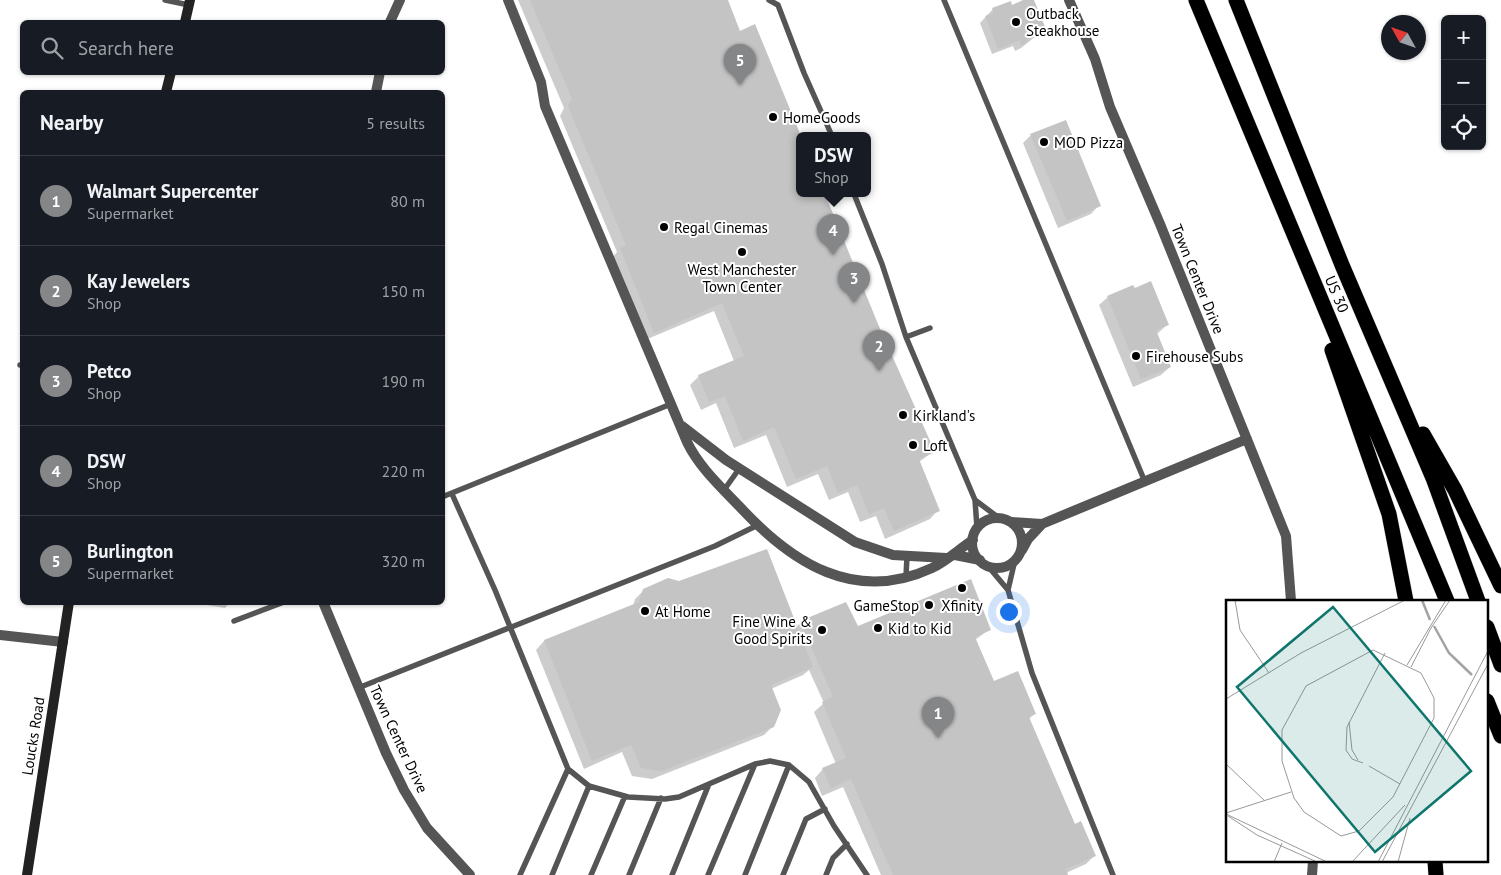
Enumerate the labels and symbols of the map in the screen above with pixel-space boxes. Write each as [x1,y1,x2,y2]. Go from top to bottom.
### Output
place label: Outback Steakhouse [1026,4,1099,40]
north arrow [1381,15,1426,60]
marker: Outback Steakhouse [1010,16,1022,28]
pin: 5 [724,44,756,85]
place label: HomeGoods [783,108,861,127]
marker: HomeGoods [767,111,779,123]
place label: MOD Pizza [1054,133,1123,152]
marker: MOD Pizza [1038,136,1050,148]
pin: 4 [817,214,849,255]
place label: Regal Cinemas [674,218,768,237]
marker: Regal Cinemas [658,221,670,233]
street label: Town Center Drive [1167,221,1229,337]
marker: West Manchester Town Center [736,246,748,258]
place label: West Manchester Town Center [688,260,796,296]
pin: 3 [838,262,870,303]
street label: US 30 [1321,273,1353,315]
pin: 2 [863,330,895,371]
place label: Firehouse Subs [1146,347,1243,366]
marker: Firehouse Subs [1130,350,1142,362]
place label: Kirkland's [913,406,975,425]
marker: Kirkland's [897,409,909,421]
place label: Loft [923,436,947,455]
marker: Loft [907,439,919,451]
marker: Xfinity [956,582,968,594]
place label: GameStop [854,596,919,615]
place label: Xfinity [941,596,983,615]
marker: GameStop [923,599,935,611]
your location [996,599,1022,625]
inset map [1226,600,1488,862]
place label: At Home [655,602,711,621]
marker: At Home [639,605,651,617]
place label: Fine Wine & Good Spirits [732,612,812,648]
place label: Kid to Kid [888,619,951,638]
marker: Kid to Kid [872,622,884,634]
marker: Fine Wine & Good Spirits [816,624,828,636]
street label: Town Center Drive [366,682,432,796]
street label: Loucks Road [17,695,49,777]
pin: 1 [922,697,954,738]

